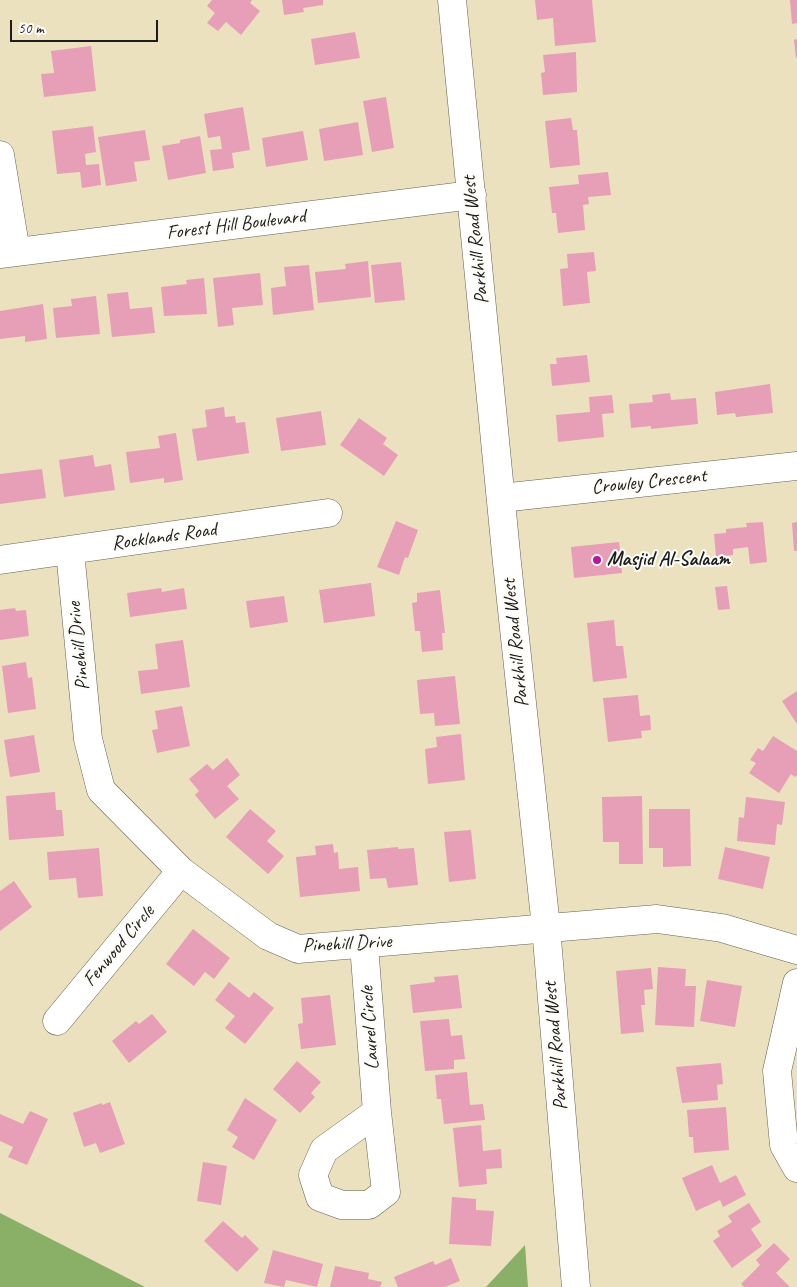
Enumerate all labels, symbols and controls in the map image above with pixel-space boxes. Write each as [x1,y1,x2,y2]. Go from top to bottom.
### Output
scale bar [12,10,160,42]
text: 50 m [18,19,44,38]
street label: Parkhill Road West [457,175,495,305]
street label: Forest Hill Boulevard [165,205,307,245]
street label: Crowley Crescent [591,464,707,500]
street label: Rocklands Road [110,518,218,556]
place label: Masjid Al-Salaam [607,548,730,572]
marker: Masjid Al-Salaam [591,554,603,566]
street label: Parkhill Road West [497,578,535,708]
street label: Pinehill Drive [62,600,96,692]
street label: Fenwood Circle [78,900,160,992]
street label: Pinehill Drive [302,930,392,958]
street label: Parkhill Road West [538,981,574,1111]
street label: Laurel Circle [355,985,385,1071]

